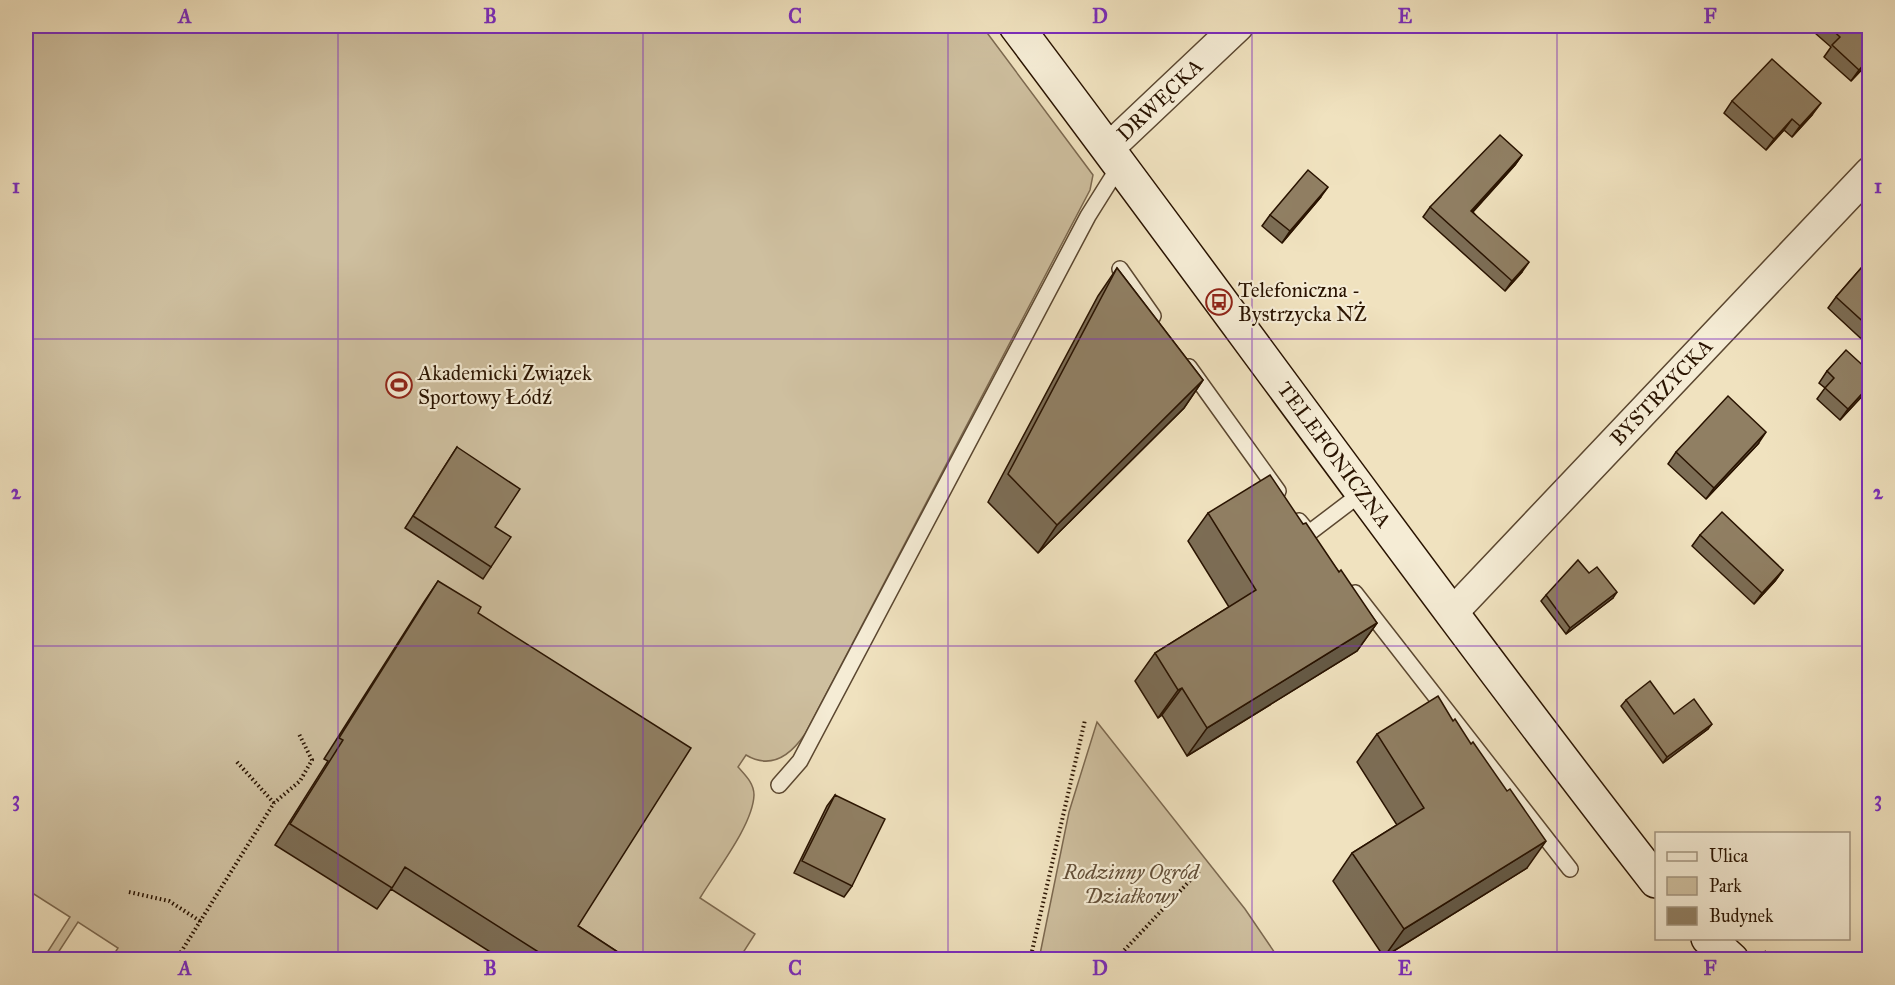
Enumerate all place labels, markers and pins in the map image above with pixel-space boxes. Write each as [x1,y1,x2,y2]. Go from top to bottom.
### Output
place label: Telefoniczna - Bystrzycka NŻ [1238,277,1367,327]
bus stop icon: Telefoniczna - Bystrzycka NŻ [1204,287,1234,317]
place label: Akademicki Związek Sportowy Łódź [417,360,592,410]
sports icon: Akademicki Związek Sportowy Łódź [384,370,414,400]

